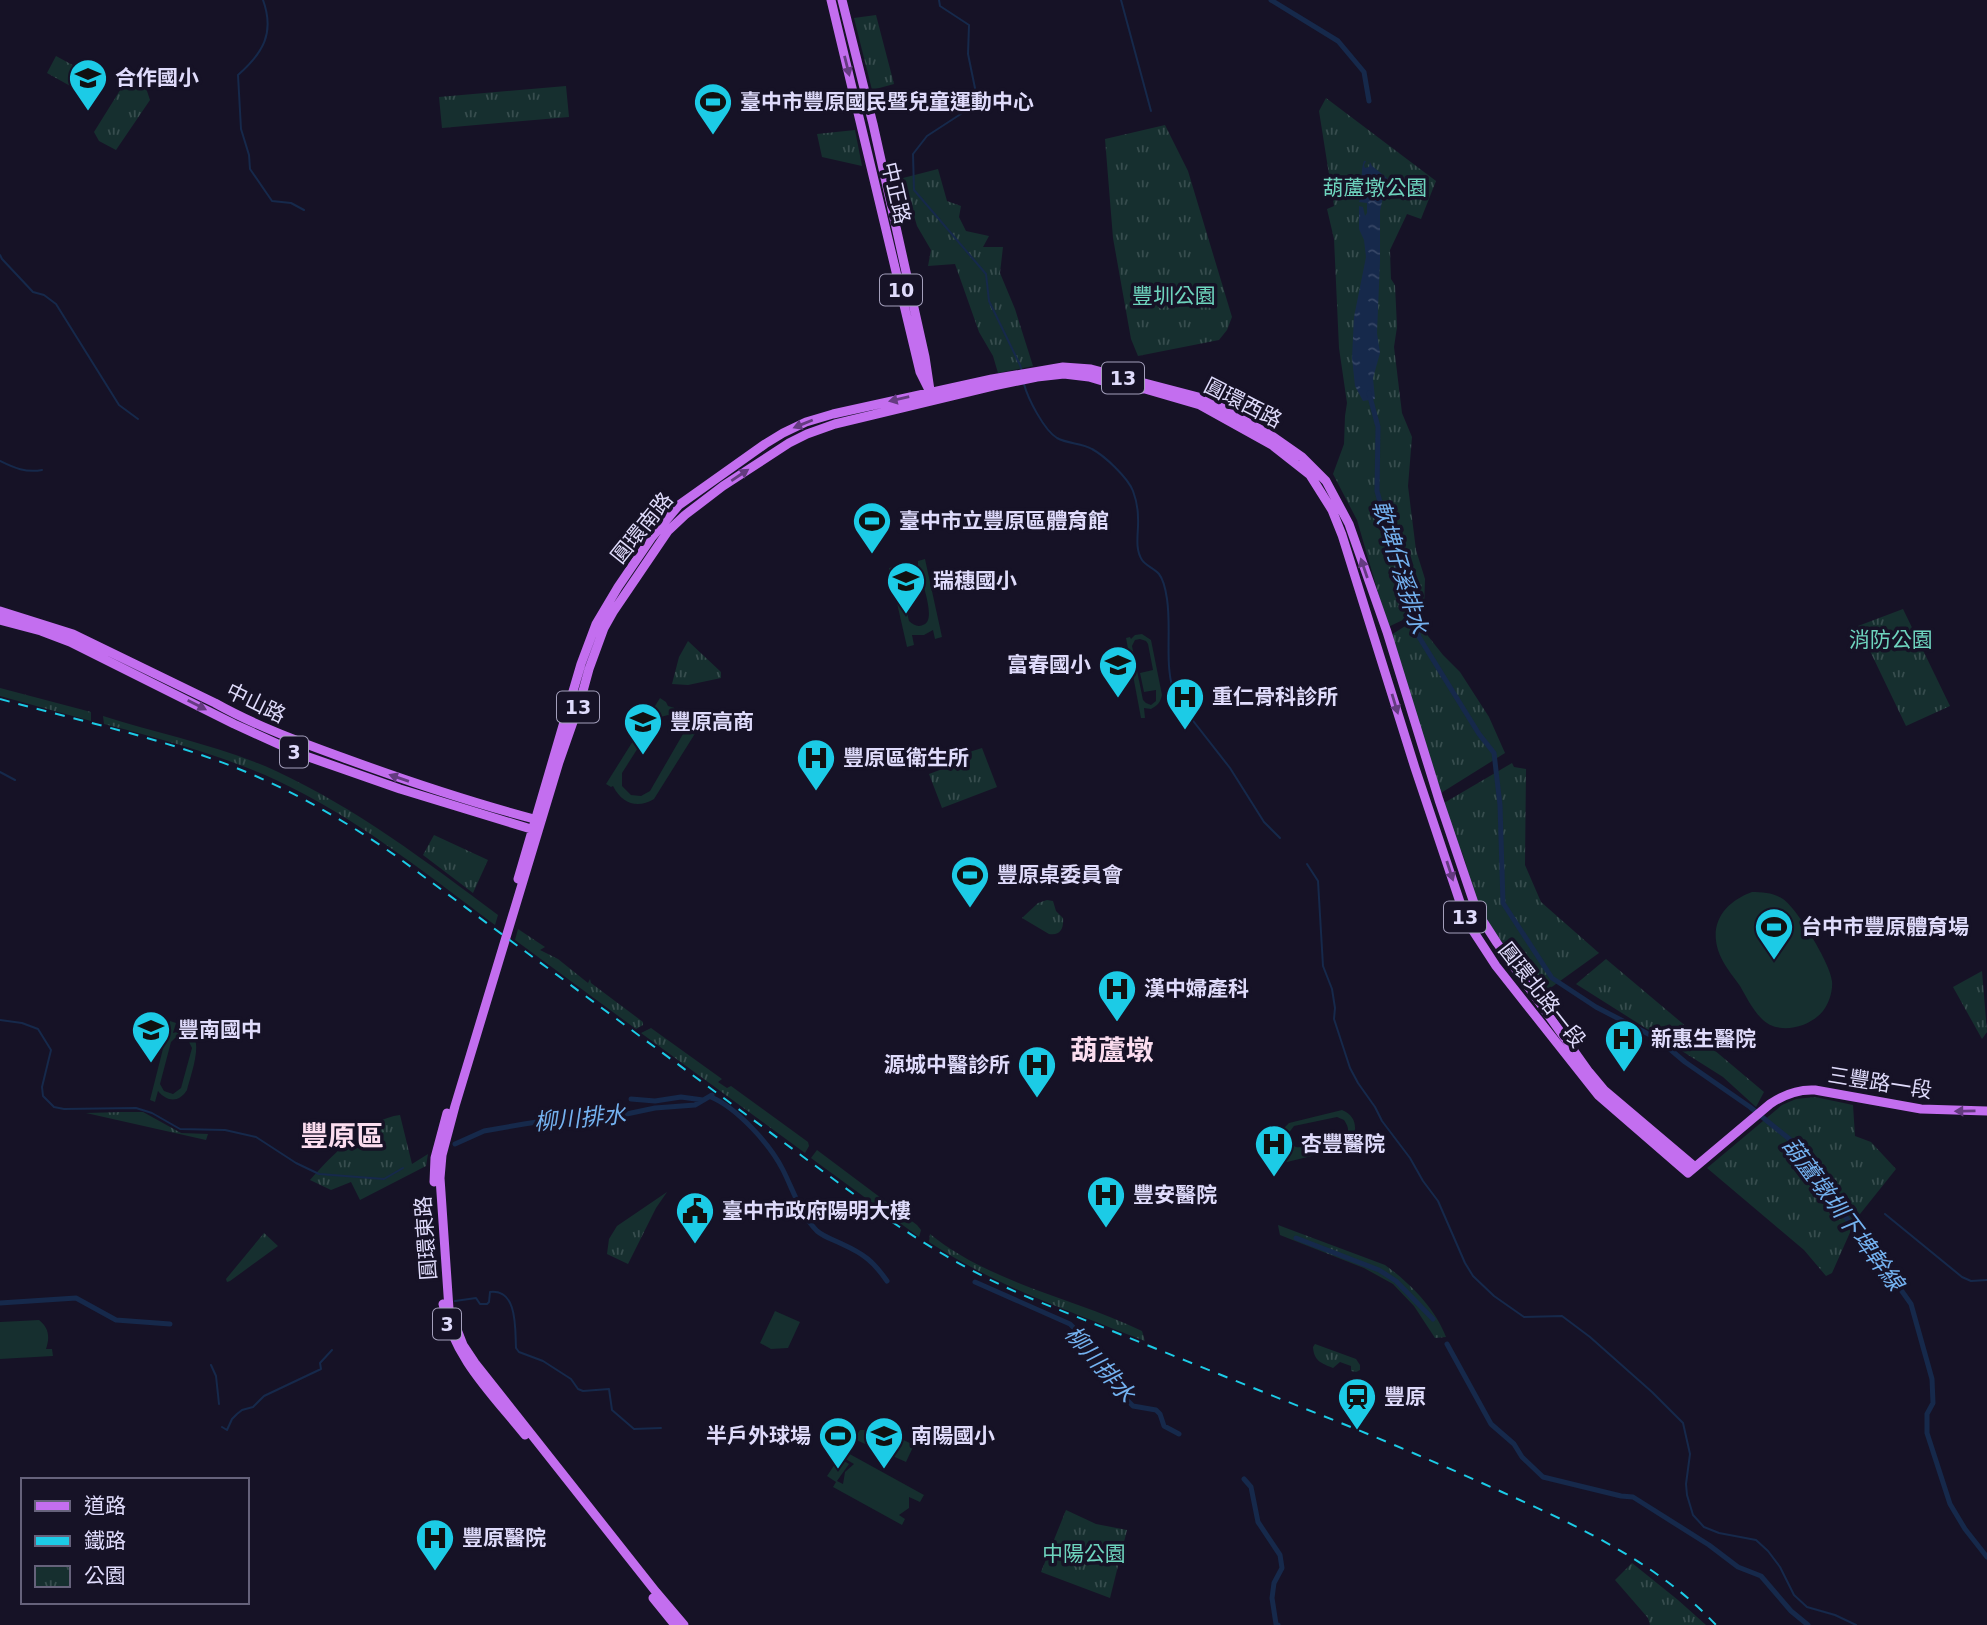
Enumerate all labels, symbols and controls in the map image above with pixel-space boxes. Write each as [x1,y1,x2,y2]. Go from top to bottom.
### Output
one-way arrow [842,55,853,77]
school or university icon: 合作國小 [67,57,109,112]
place label: 合作國小 [115,66,199,90]
sports icon: 臺中市豐原國民暨兒童運動中心 [692,81,734,136]
place label: 臺中市豐原國民暨兒童運動中心 [740,90,1034,114]
street label: 中正路 [877,160,915,226]
park label: 葫蘆墩公園 [1323,176,1428,200]
road number: 10 [880,274,922,306]
park label: 豐圳公園 [1132,284,1216,308]
road number: 13 [1102,362,1144,394]
street label: 圓環西路 [1200,373,1286,433]
one-way arrow [888,393,910,404]
one-way arrow [792,419,813,430]
one-way arrow [731,468,749,482]
street label: 圓環南路 [606,488,678,568]
water label: 軟埤仔溪排水 [1367,497,1433,638]
sports icon: 臺中市立豐原區體育館 [851,500,893,555]
place label: 臺中市立豐原區體育館 [899,509,1109,533]
one-way arrow [1358,557,1369,578]
school or university icon: 瑞穗國小 [885,560,927,615]
place label: 瑞穗國小 [933,569,1017,593]
park label: 消防公園 [1849,628,1933,652]
school or university icon: 富春國小 [1097,644,1139,699]
place label: 富春國小 [1007,653,1091,677]
hospital icon: 重仁骨科診所 [1164,676,1206,731]
street label: 中山路 [222,678,290,728]
place label: 重仁骨科診所 [1212,685,1338,709]
road number: 13 [557,692,599,722]
one-way arrow [1391,693,1401,714]
one-way arrow [187,700,207,711]
school or university icon: 豐原高商 [622,701,664,756]
place label: 豐原高商 [670,710,754,734]
road number: 3 [280,736,308,768]
hospital icon: 豐原區衛生所 [795,737,837,792]
place label: 豐原區衛生所 [843,746,969,770]
one-way arrow [388,772,409,783]
sports icon: 豐原桌委員會 [949,854,991,909]
one-way arrow [1445,861,1455,882]
place label: 豐原桌委員會 [997,863,1123,887]
road number: 13 [1444,902,1486,932]
sports icon: 台中市豐原體育場 [1753,906,1795,961]
place label: 台中市豐原體育場 [1801,915,1969,939]
street label: 圓環北路一段 [1494,938,1590,1052]
hospital icon: 漢中婦產科 [1096,968,1138,1023]
place label: 漢中婦產科 [1144,977,1249,1001]
school or university icon: 豐南國中 [130,1009,172,1064]
place label: 豐南國中 [178,1018,262,1042]
hospital icon: 新惠生醫院 [1603,1018,1645,1073]
place label: 新惠生醫院 [1651,1027,1756,1051]
district label: 葫蘆墩 [1070,1034,1154,1067]
hospital icon: 源城中醫診所 [1016,1044,1058,1099]
place label: 源城中醫診所 [884,1053,1010,1077]
street label: 三豐路一段 [1826,1063,1934,1103]
water label: 柳川排水 [533,1101,628,1135]
one-way arrow [1954,1105,1976,1116]
district label: 豐原區 [300,1120,384,1153]
hospital icon: 杏豐醫院 [1253,1123,1295,1178]
place label: 杏豐醫院 [1301,1132,1385,1156]
water label: 葫蘆墩圳下埤幹線 [1777,1133,1911,1298]
hospital icon: 豐安醫院 [1085,1174,1127,1229]
place label: 豐安醫院 [1133,1183,1217,1207]
public building icon: 臺中市政府陽明大樓 [674,1190,716,1245]
street label: 圓環東路 [411,1195,441,1281]
place label: 臺中市政府陽明大樓 [722,1199,911,1223]
road number: 3 [433,1308,461,1340]
water label: 柳川排水 [1060,1321,1141,1408]
station icon: 豐原 [1336,1376,1378,1431]
place label: 豐原 [1384,1385,1426,1409]
sports icon: 半戶外球場 [817,1415,859,1470]
school or university icon: 南陽國小 [863,1415,905,1470]
place label: 半戶外球場 [706,1424,811,1448]
place label: 南陽國小 [911,1424,995,1448]
legend [21,1478,248,1604]
text: 道路 [84,1494,126,1518]
hospital icon: 豐原醫院 [414,1517,456,1572]
place label: 豐原醫院 [462,1526,546,1550]
text: 鐵路 [84,1529,126,1553]
park label: 中陽公園 [1042,1542,1126,1566]
text: 公園 [84,1564,126,1588]

